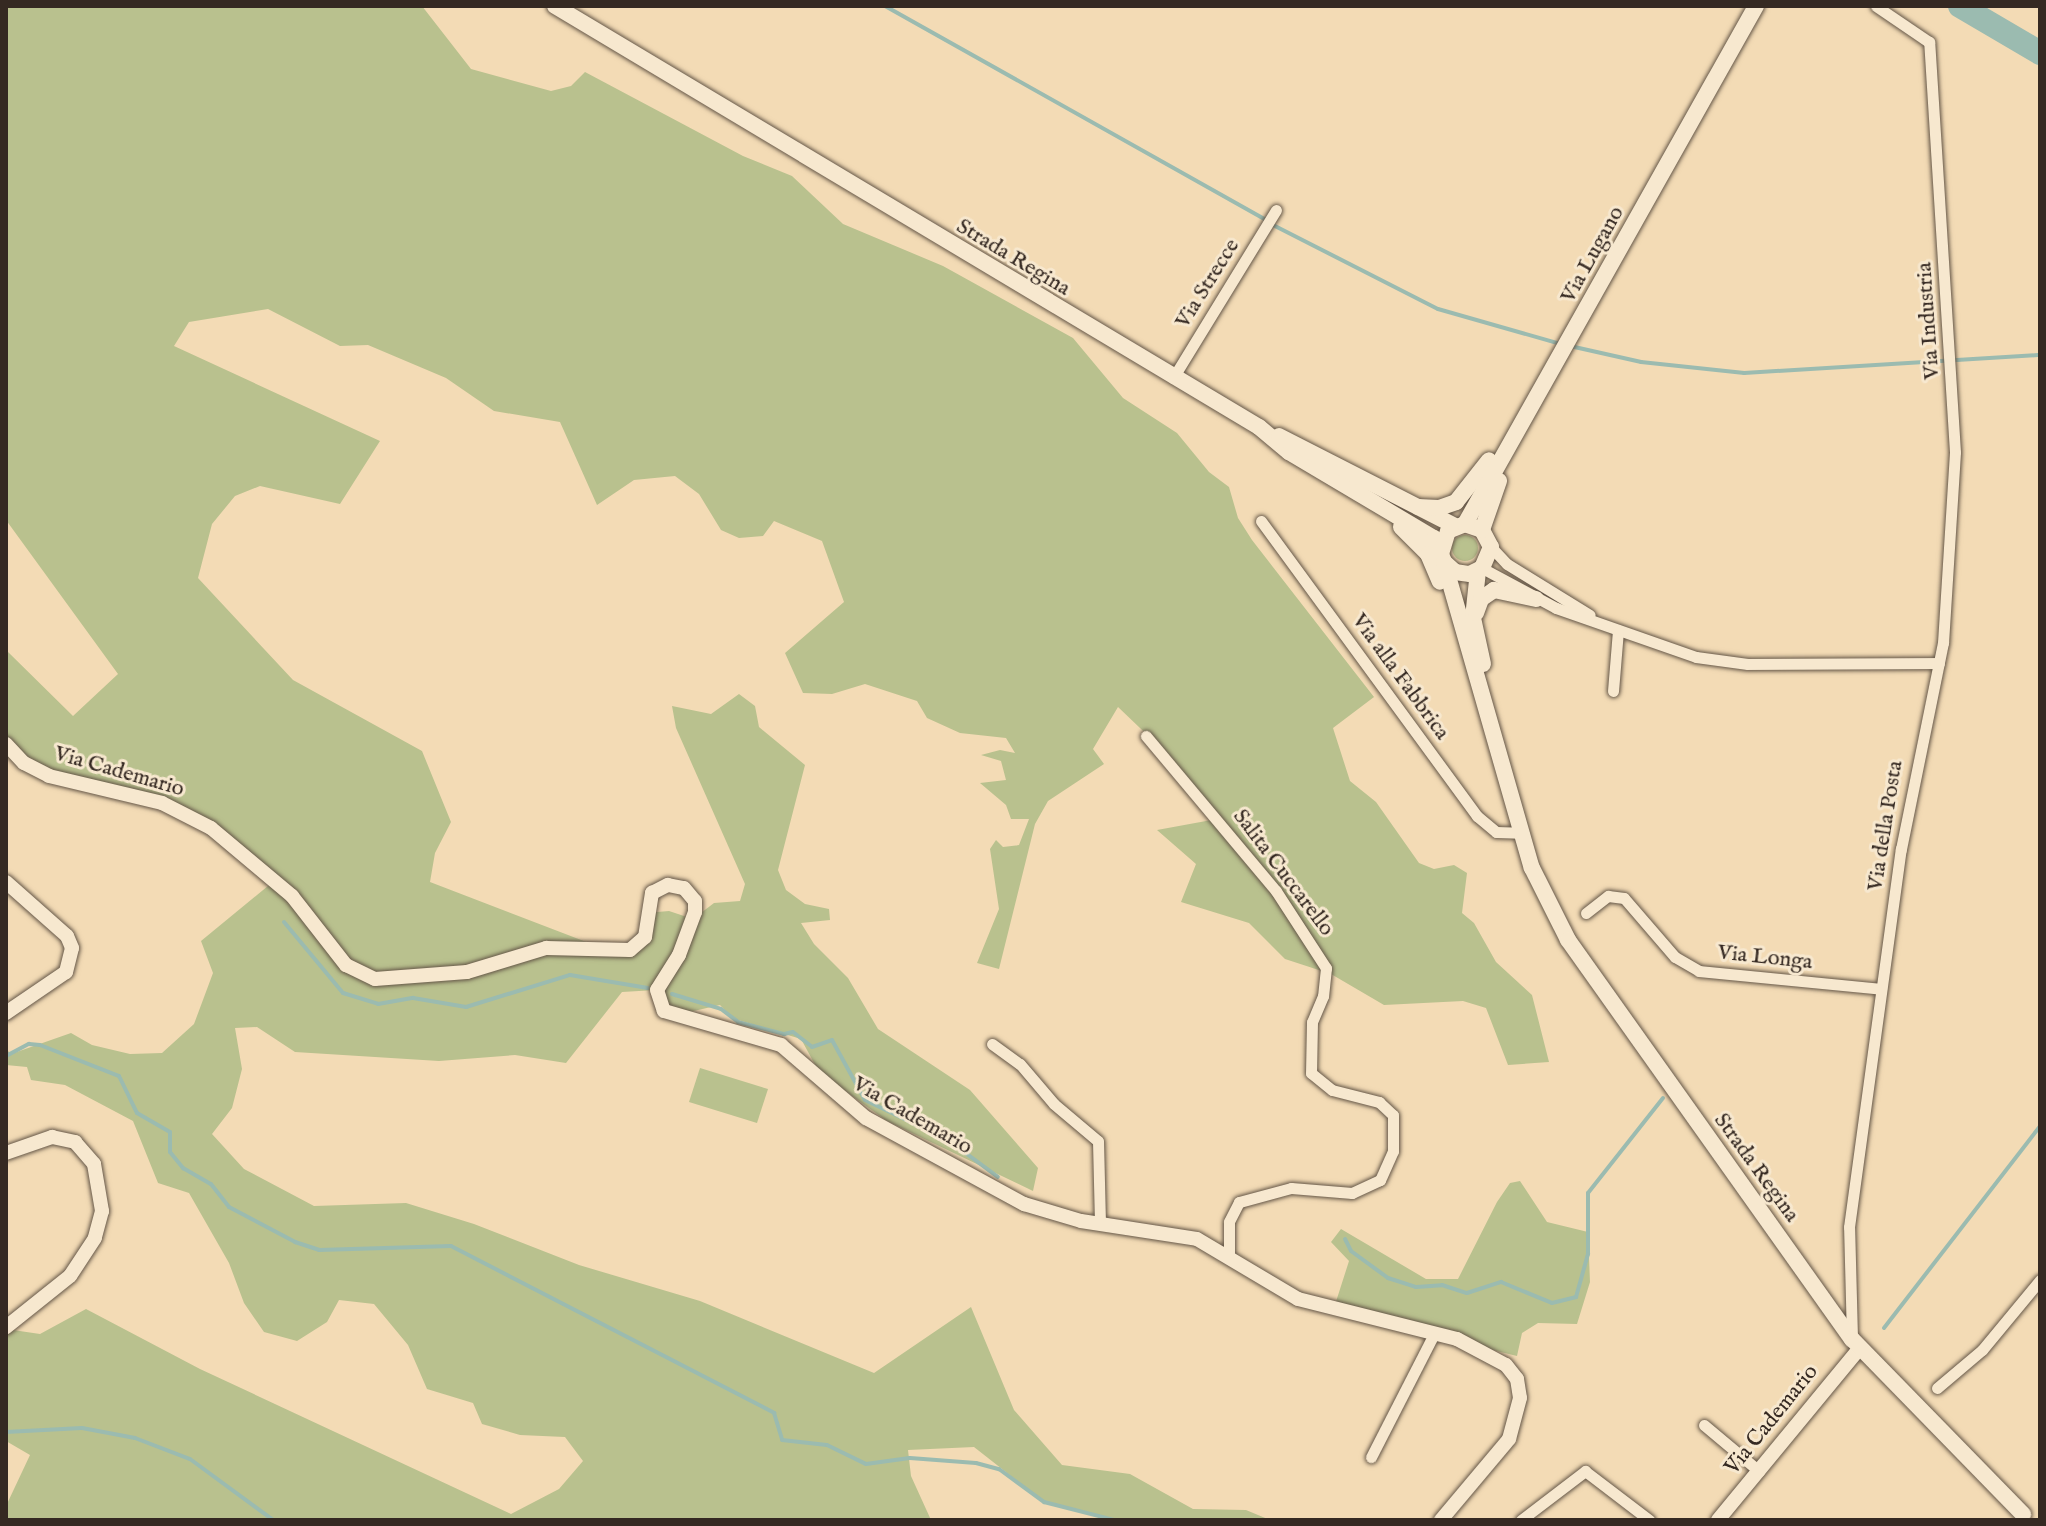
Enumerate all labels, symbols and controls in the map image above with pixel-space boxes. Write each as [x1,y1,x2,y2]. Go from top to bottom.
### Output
street label: Via Lugano [1556,202,1630,308]
street label: Strada Regina [951,214,1075,302]
street label: Via Strecce [1170,234,1246,334]
street label: Via Industria [1912,261,1946,381]
street label: Via alla Fabbrica [1345,609,1455,745]
street label: Via Cademario [51,741,187,803]
street label: Via della Posta [1863,759,1909,893]
street label: Salita Cuccarello [1227,804,1339,942]
street label: Via Longa [1716,940,1814,976]
street label: Via Cademario [847,1071,977,1161]
street label: Strada Regina [1708,1108,1804,1228]
street label: Via Cademario [1720,1360,1824,1480]

